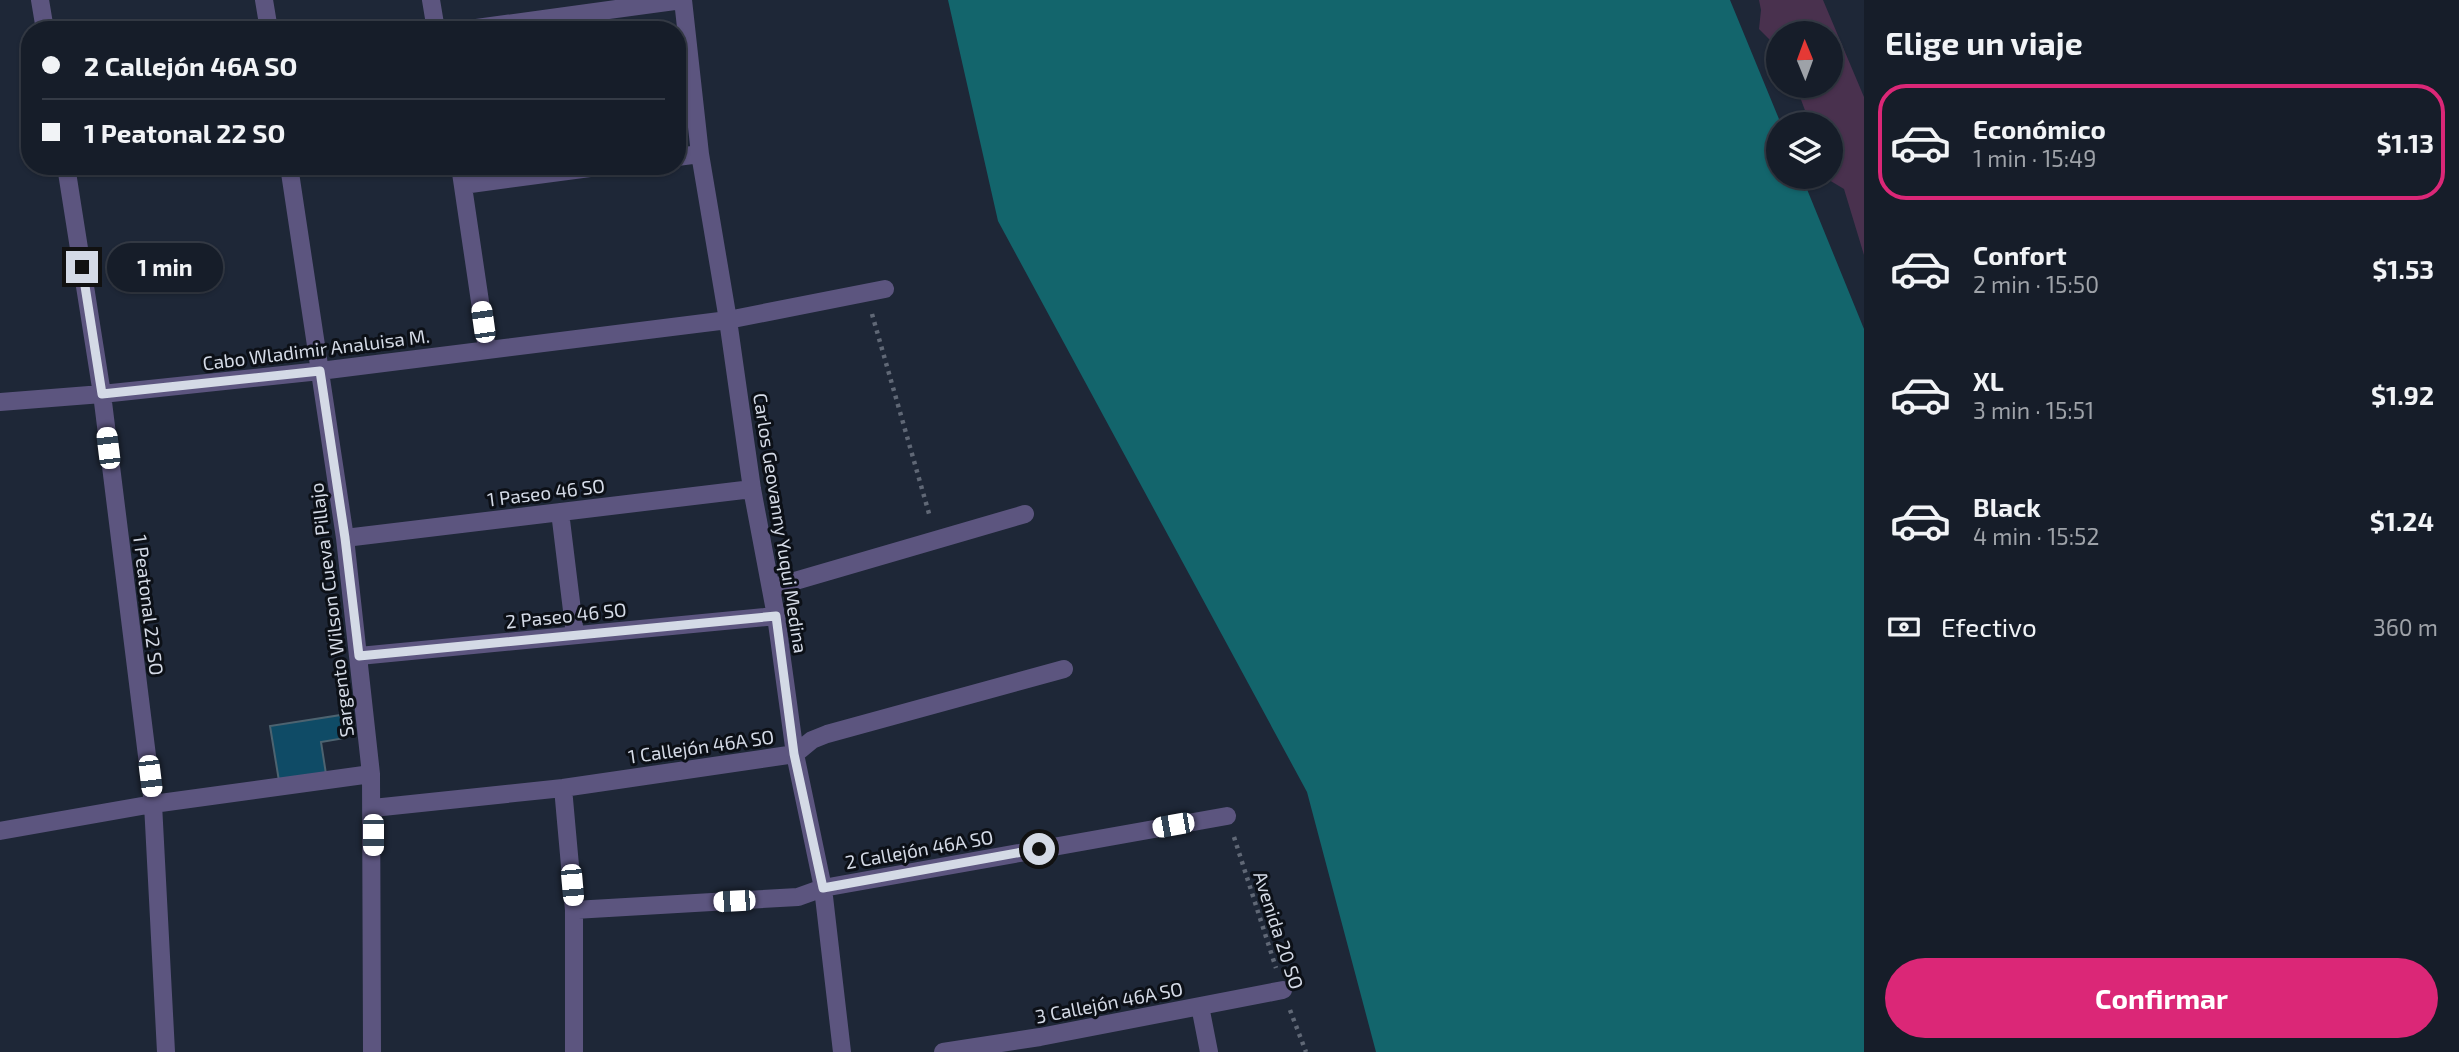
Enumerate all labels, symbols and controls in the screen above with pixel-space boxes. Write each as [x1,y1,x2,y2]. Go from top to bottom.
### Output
north arrow [1766,21,1843,98]
map controls [1766,21,1843,189]
text: Elige un viaje [1885,23,2083,61]
text: 2 Callejón 46A SO [84,50,297,81]
icon: car [1889,111,1952,174]
button: layers [1766,112,1843,189]
text: Económico [1973,113,2106,144]
text: 1 Peatonal 22 SO [84,117,285,148]
text: $1.13 [2377,127,2434,158]
text: 1 min · 15:49 [1973,144,2096,172]
icon: car [1889,237,1952,300]
text: Confort [1973,239,2067,270]
callout: 1 min [106,243,222,292]
route end [66,251,98,283]
text: 1 min [137,253,193,281]
text: $1.53 [2372,253,2434,284]
text: 2 min · 15:50 [1973,270,2099,298]
car [470,300,497,344]
street label: Cabo Wladimir Analuisa M. [201,324,431,374]
icon: car [1889,363,1952,426]
text: XL [1973,365,2004,396]
text: $1.92 [2371,379,2434,410]
street label: Carlos Geovanny Yuqui Medina [749,391,813,655]
text: 3 min · 15:51 [1973,396,2094,424]
car [96,426,121,470]
street label: 1 Paseo 46 SO [486,473,606,511]
street label: Sargento Wilson Cueva Pillajo [304,481,358,739]
icon: car [1889,489,1952,552]
text: Black [1973,491,2041,522]
text: $1.24 [2370,505,2434,536]
text: 4 min · 15:52 [1973,522,2099,550]
street label: 1 Peatonal 22 SO [129,533,169,677]
street label: 2 Paseo 46 SO [504,597,628,633]
icon: cash [1885,608,1923,646]
text: Efectivo [1941,611,2037,642]
text: 360 m [2373,613,2438,641]
street label: 1 Callejón 46A SO [627,724,775,768]
car [138,754,163,798]
car [1151,811,1196,839]
car [363,814,384,856]
street label: 2 Callejón 46A SO [843,825,995,873]
route start [1023,833,1055,865]
car [560,863,585,907]
street label: Avenida 20 SO [1249,868,1309,992]
car [713,889,756,913]
button: Confirmar [1885,958,2438,1038]
street label: 3 Callejón 46A SO [1033,976,1185,1028]

